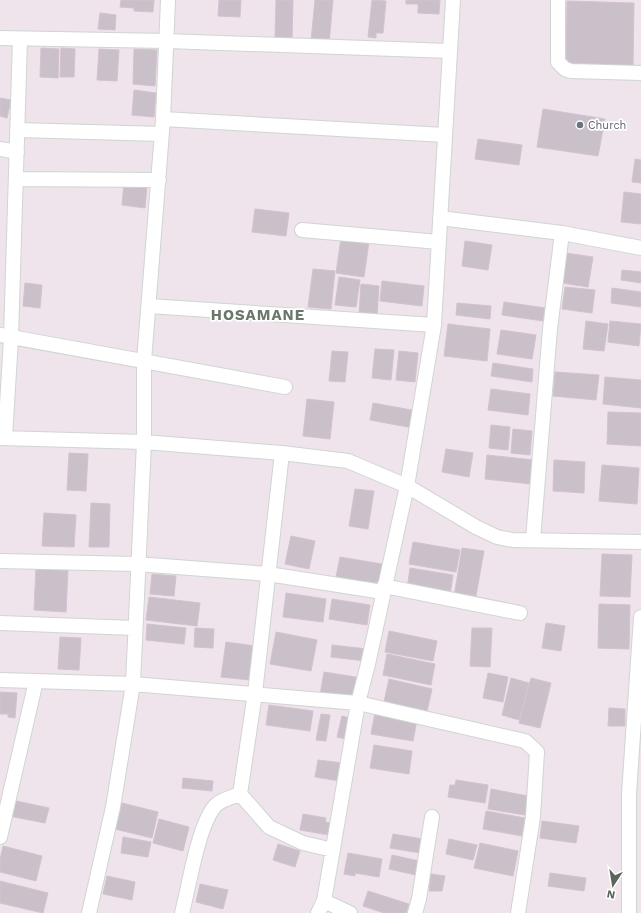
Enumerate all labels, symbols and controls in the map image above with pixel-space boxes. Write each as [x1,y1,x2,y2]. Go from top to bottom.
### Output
place label: Church [588,119,626,132]
marker: Church [575,120,585,130]
district label: HOSAMANE [211,306,305,324]
north arrow [593,865,633,905]
text: N [606,887,616,901]

